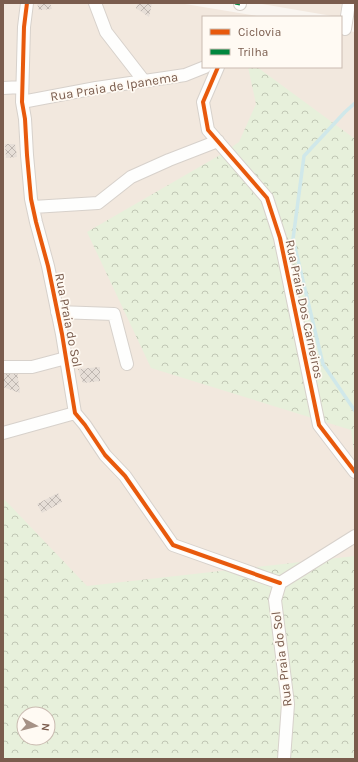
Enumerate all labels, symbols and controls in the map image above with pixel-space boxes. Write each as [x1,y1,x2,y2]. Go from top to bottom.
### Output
legend [202,16,342,68]
text: Ciclovia [238,25,281,39]
text: Trilha [238,45,268,59]
street label: Rua Praia de Ipanema [49,69,179,104]
street label: Rua Praia Dos Carneiros [282,238,327,380]
street label: Rua Praia do Sol [52,272,85,369]
street label: Rua Praia do Sol [268,611,295,707]
north arrow [16,706,56,746]
text: N [38,722,52,732]

